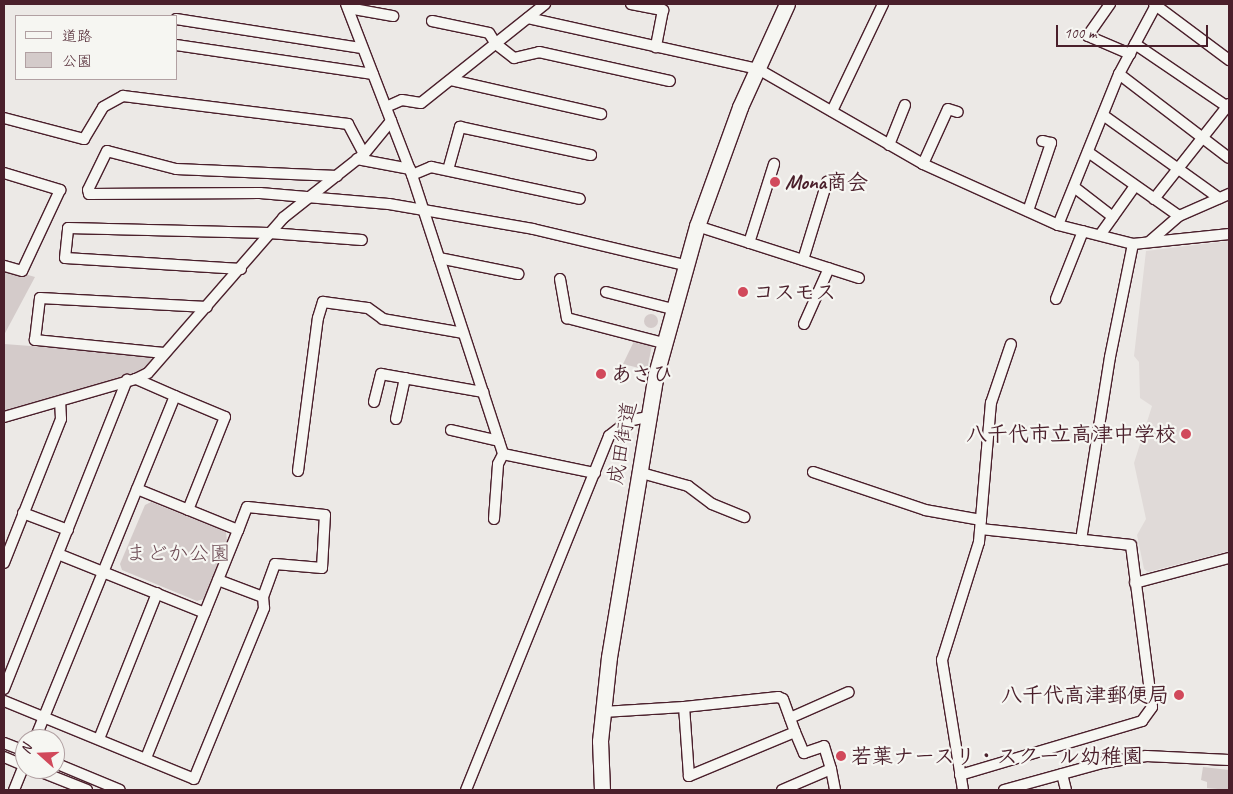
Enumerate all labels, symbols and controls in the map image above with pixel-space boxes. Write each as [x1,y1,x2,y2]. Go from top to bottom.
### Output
legend [15,15,178,80]
scale bar [1058,15,1210,47]
text: 100 m [1064,24,1096,43]
text: 道路 [62,27,92,46]
text: 公園 [62,52,92,71]
place label: Mona商会 [785,169,868,195]
marker: Mona商会 [769,176,781,188]
place label: コスモス [753,279,837,305]
marker: コスモス [737,286,749,298]
place label: あさひ [611,361,674,387]
marker: あさひ [595,368,607,380]
street label: 成田街道 [602,399,642,487]
place label: 八千代市立高津中学校 [966,421,1176,447]
marker: 八千代市立高津中学校 [1180,428,1192,440]
park label: まどか公園 [126,540,230,566]
place label: 八千代高津郵便局 [1001,682,1169,708]
marker: 八千代高津郵便局 [1173,689,1185,701]
north arrow [15,729,65,779]
text: N [17,742,36,756]
place label: 若葉ナースリ・スクール幼稚園 [851,743,1145,769]
marker: 若葉ナースリ・スクール幼稚園 [835,750,847,762]

